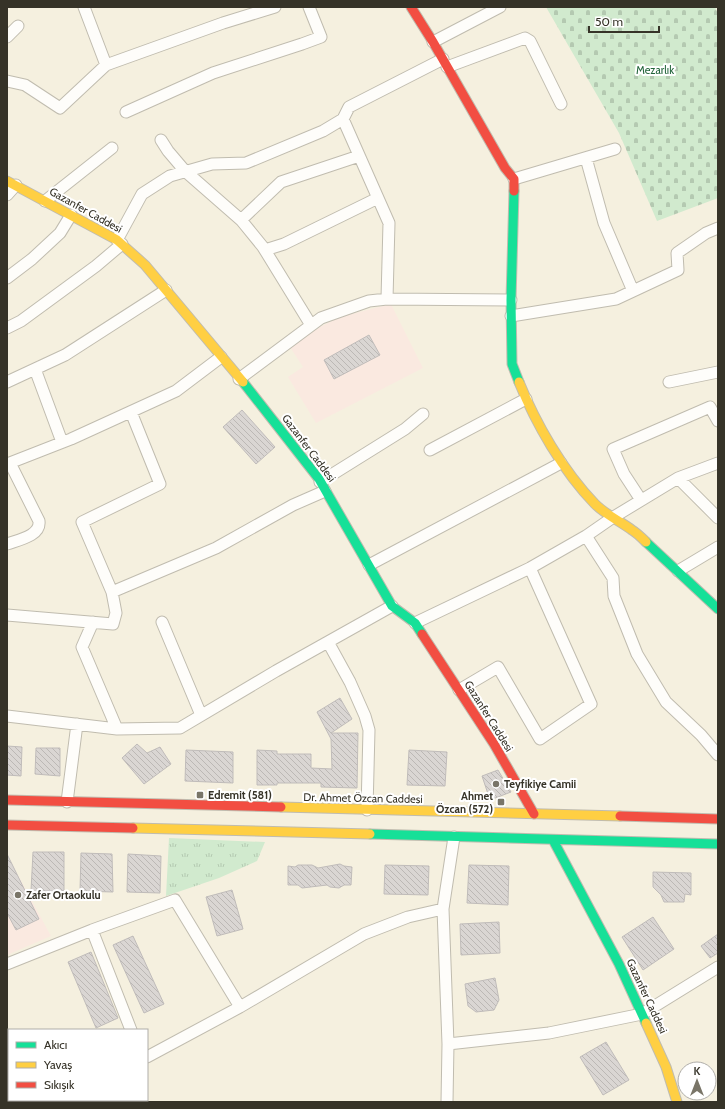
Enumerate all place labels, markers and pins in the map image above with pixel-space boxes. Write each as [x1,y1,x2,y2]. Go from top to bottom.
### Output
place label: Teyfikiye Camii [504,777,576,791]
marker: Teyfikiye Camii [491,779,501,789]
place label: Edremit (581) [208,788,272,802]
place label: Ahmet Özcan (572) [436,789,493,816]
marker: Edremit (581) [195,790,205,800]
marker: Ahmet Özcan (572) [496,797,506,807]
place label: Zafer Ortaokulu [26,888,101,902]
marker: Zafer Ortaokulu [13,890,23,900]

